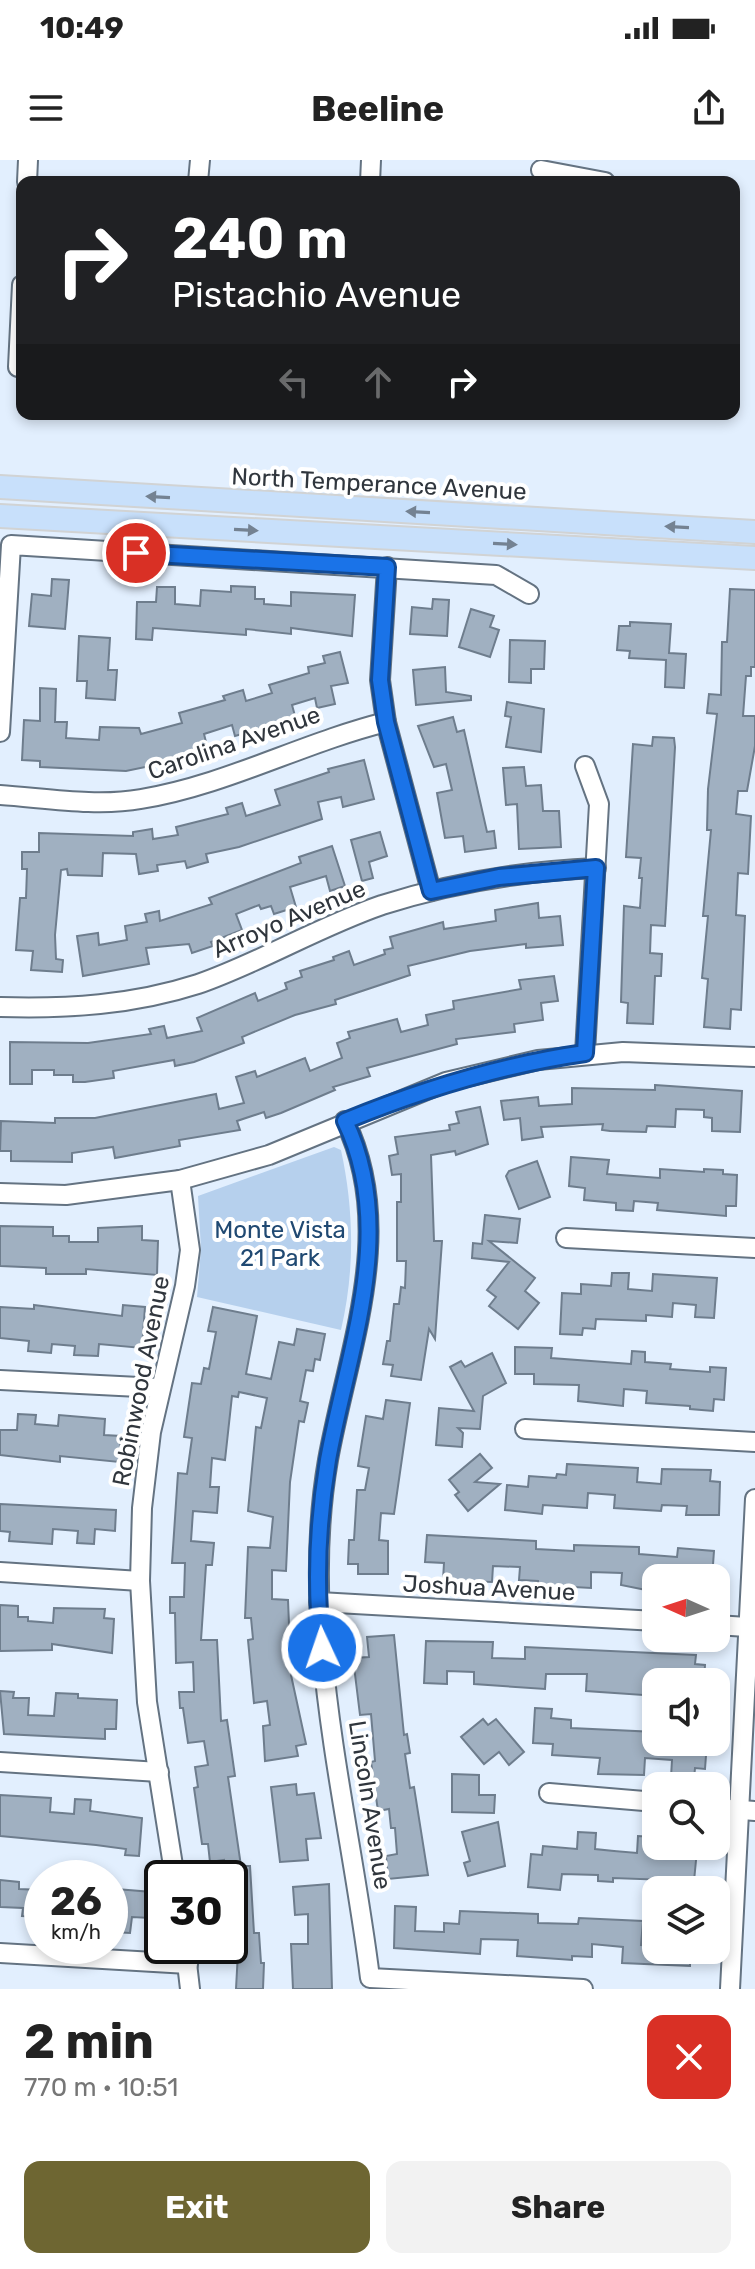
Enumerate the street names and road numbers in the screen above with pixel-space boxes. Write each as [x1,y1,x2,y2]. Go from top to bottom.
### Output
street label: North Temperance Avenue [231,462,527,506]
street label: Carolina Avenue [144,700,324,786]
street label: Arroyo Avenue [208,874,370,964]
street label: Robinwood Avenue [107,1273,175,1489]
street label: Joshua Avenue [402,1569,576,1607]
street label: Lincoln Avenue [343,1719,397,1891]

